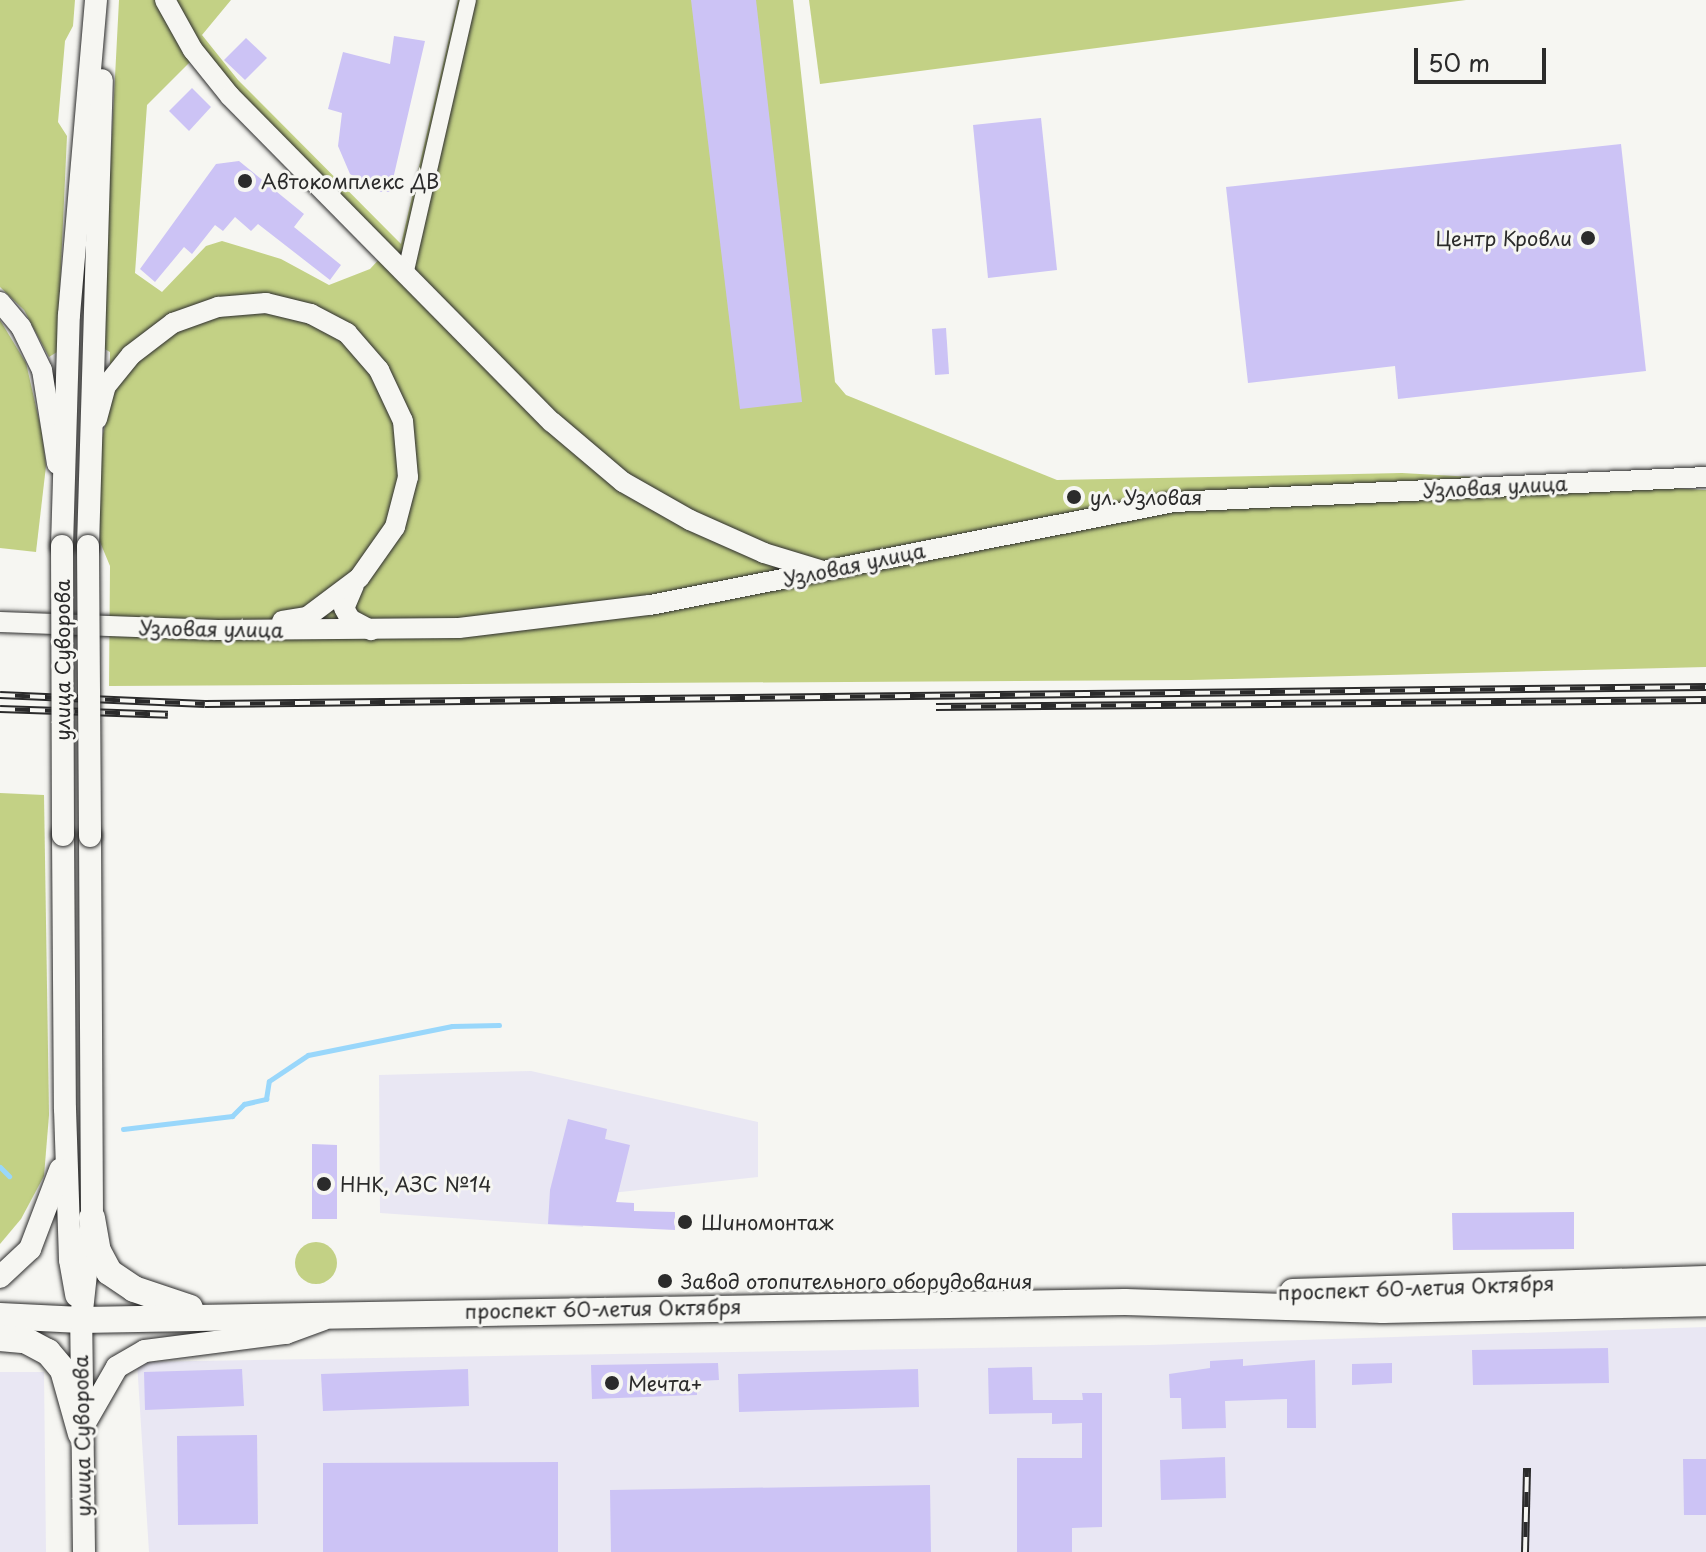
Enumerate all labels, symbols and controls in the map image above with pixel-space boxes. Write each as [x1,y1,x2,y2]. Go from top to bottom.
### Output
scale bar [1418,32,1550,82]
text: 50 m [1428,44,1490,80]
place label: Автокомплекс ДВ [261,169,438,193]
marker: Автокомплекс ДВ [236,172,254,190]
place label: Центр Кровли [1435,226,1572,250]
marker: Центр Кровли [1579,229,1597,247]
street label: Узловая улица [1422,471,1568,503]
place label: ул. Узловая [1090,485,1203,509]
marker: ул. Узловая [1065,488,1083,506]
street label: Узловая улица [780,538,928,592]
street label: улица Суворова [50,579,74,741]
street label: Узловая улица [138,616,284,642]
place label: ННК, АЗС №14 [340,1172,492,1196]
marker: ННК, АЗС №14 [315,1175,333,1193]
place label: Шиномонтаж [701,1210,833,1234]
marker: Шиномонтаж [676,1213,694,1231]
place label: Завод отопительного оборудования [681,1269,1033,1293]
street label: проспект 60-летия Октября [1277,1271,1555,1305]
marker: Завод отопительного оборудования [656,1272,674,1290]
street label: проспект 60-летия Октября [464,1295,742,1323]
street label: улица Суворова [69,1355,95,1517]
place label: Мечта+ [628,1371,703,1395]
marker: Мечта+ [603,1374,621,1392]

